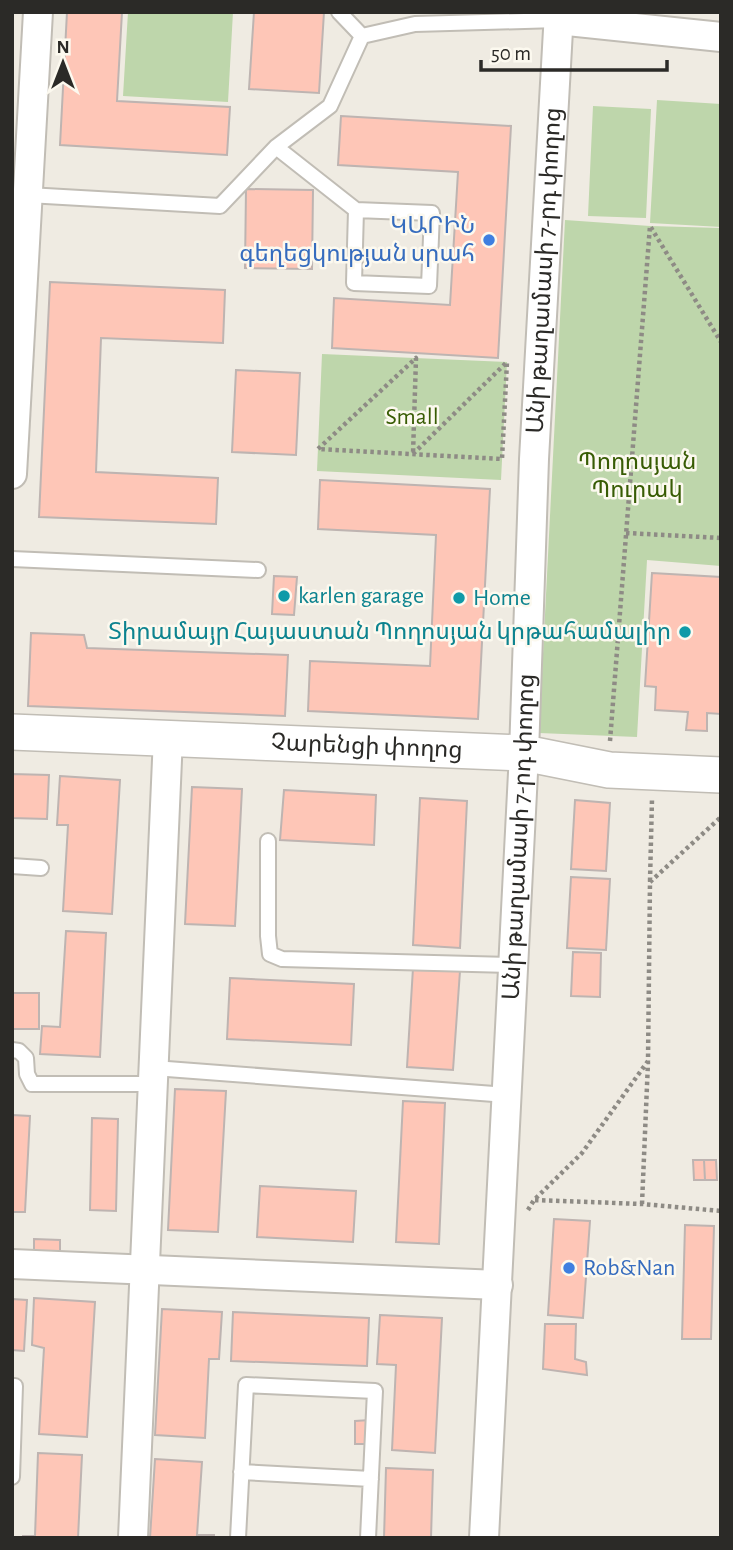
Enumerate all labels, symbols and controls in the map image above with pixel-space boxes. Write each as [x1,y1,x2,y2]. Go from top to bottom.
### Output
north arrow [28,28,98,98]
scale bar [481,28,666,72]
text: N [56,38,70,57]
text: 50 m [491,43,531,64]
street label: Անի թաղամասի 7-րդ փողոց [523,107,567,434]
place label: ԿԱՐԻՆ գեղեցկության սրահ [239,214,475,267]
marker: ԿԱՐԻՆ գեղեցկության սրահ [481,232,497,248]
park label: Small [385,405,439,429]
park label: Պողոսյան Պուրակ [578,450,696,503]
place label: karlen garage [298,584,424,608]
place label: Home [473,586,531,610]
marker: karlen garage [276,588,292,604]
marker: Home [451,590,467,606]
place label: Տիրամայր Հայաստան Պողոսյան կրթահամալիր [108,620,671,645]
marker: Տիրամայր Հայաստան Պողոսյան կրթահամալիր [677,624,693,640]
street label: Անի թաղամասի 7-րդ փողոց [499,673,540,1001]
street label: Չարենցի փողոց [270,731,463,763]
place label: Rob&Nan [583,1256,675,1280]
marker: Rob&Nan [561,1260,577,1276]

